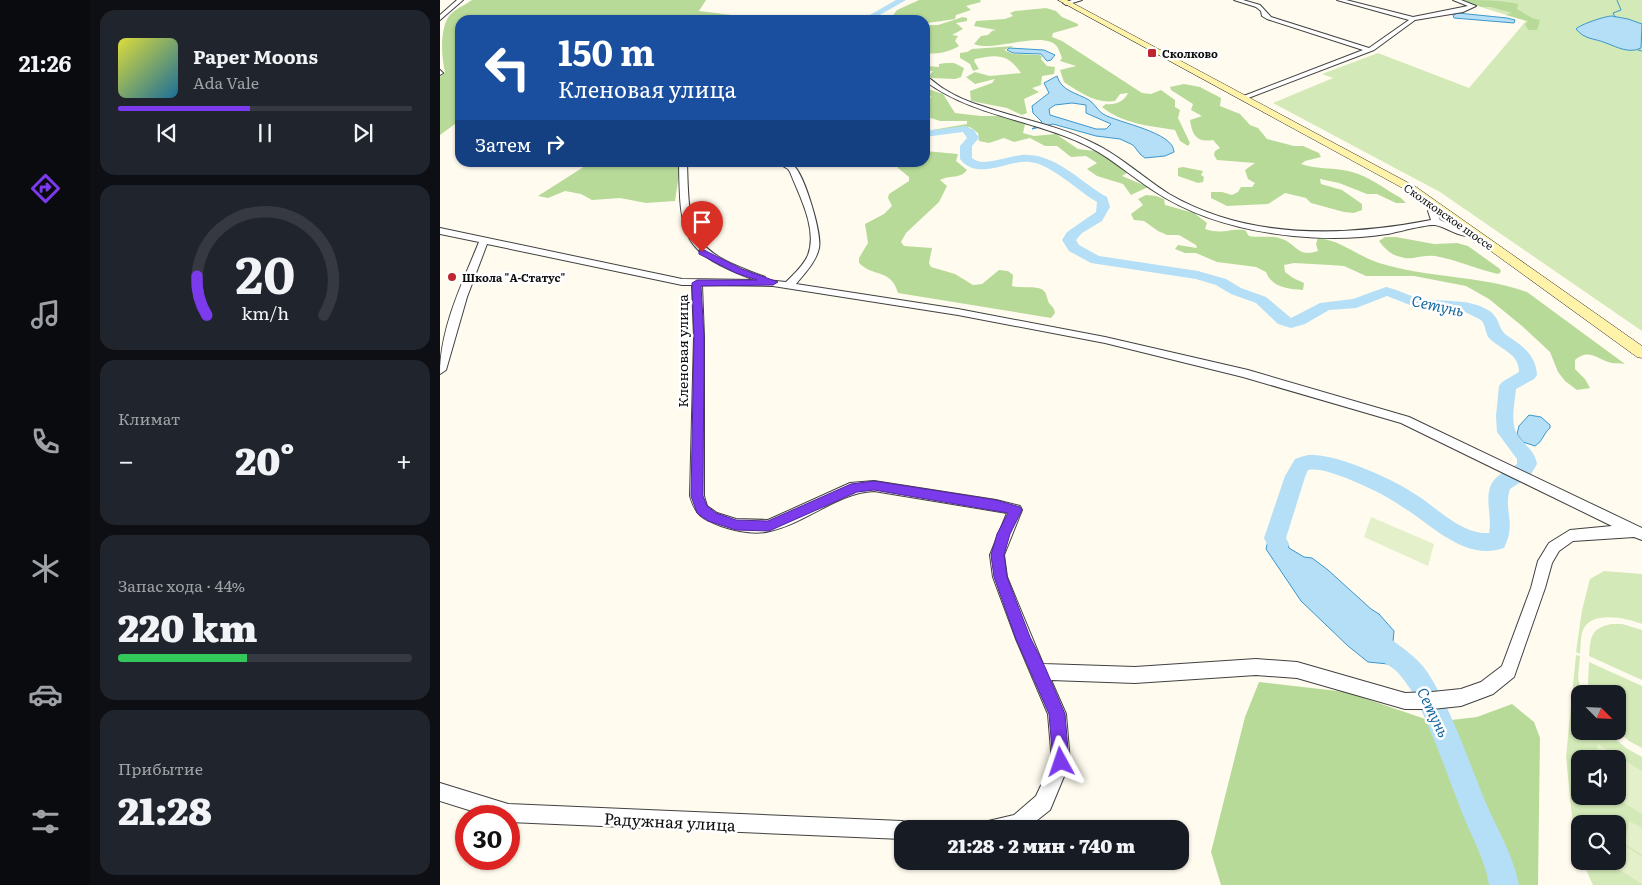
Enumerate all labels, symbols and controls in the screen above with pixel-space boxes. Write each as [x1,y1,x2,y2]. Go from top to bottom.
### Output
text: 150 m [558,25,655,77]
icon: left [475,35,540,100]
text: Paper Moons [193,42,318,70]
place label: Сколково [1162,45,1218,61]
text: 21:26 [19,46,71,79]
marker: Сколково [1146,47,1158,59]
text: Ada Vale [193,70,259,94]
text: Кленовая улица [558,72,736,105]
icon: previous [153,119,181,147]
icon: pause [251,119,279,147]
icon: next [349,119,377,147]
text: Затем [475,130,531,158]
icon: right [541,130,569,158]
icon: directions [28,171,63,206]
street label: Сколковское шоссе [1401,179,1497,253]
pin [681,201,723,252]
icon: arrive [688,208,716,236]
text: 20 [235,232,295,310]
place label: Школа "А-Статус" [462,269,566,285]
marker: Школа "А-Статус" [446,271,458,283]
water label: Сетунь [1410,288,1466,322]
street label: Кленовая улица [672,294,692,408]
icon: music [28,297,63,332]
text: km/h [241,299,289,326]
text: Климат [118,406,180,430]
icon: phone [28,424,63,459]
text: 20° [235,430,295,487]
text: − [118,438,134,480]
text: + [396,438,412,480]
icon: climate [28,551,63,586]
text: Запас хода · 44% [118,573,245,597]
text: 220 km [118,597,257,654]
icon: car [28,677,63,712]
water label: Сетунь [1412,683,1456,741]
north arrow [1571,685,1626,740]
map controls [1571,685,1626,870]
position arrow [1034,735,1086,787]
button: sound [1571,750,1626,805]
text: Прибытие [118,756,203,780]
text: 21:28 [118,780,212,837]
icon: filters [28,804,63,839]
speed limit sign: 30 [455,805,520,870]
street label: Радужная улица [604,806,737,836]
button: search [1571,815,1626,870]
text: 21:28 · 2 мин · 740 m [948,831,1135,859]

